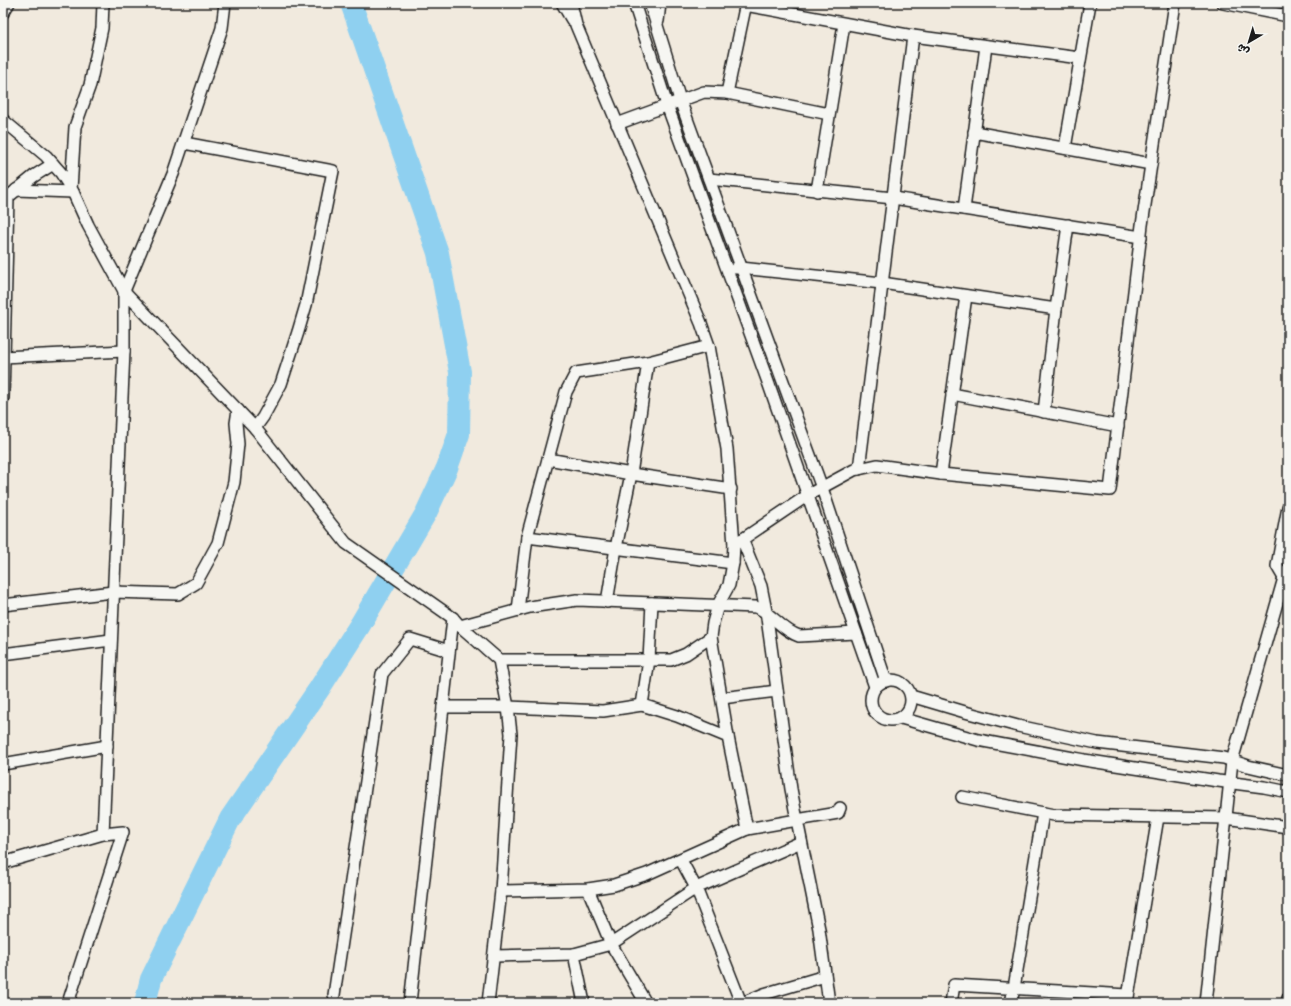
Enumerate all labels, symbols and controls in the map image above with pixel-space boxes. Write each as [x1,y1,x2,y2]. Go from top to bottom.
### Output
north arrow [1229,22,1269,62]
text: ش [1233,38,1254,60]

